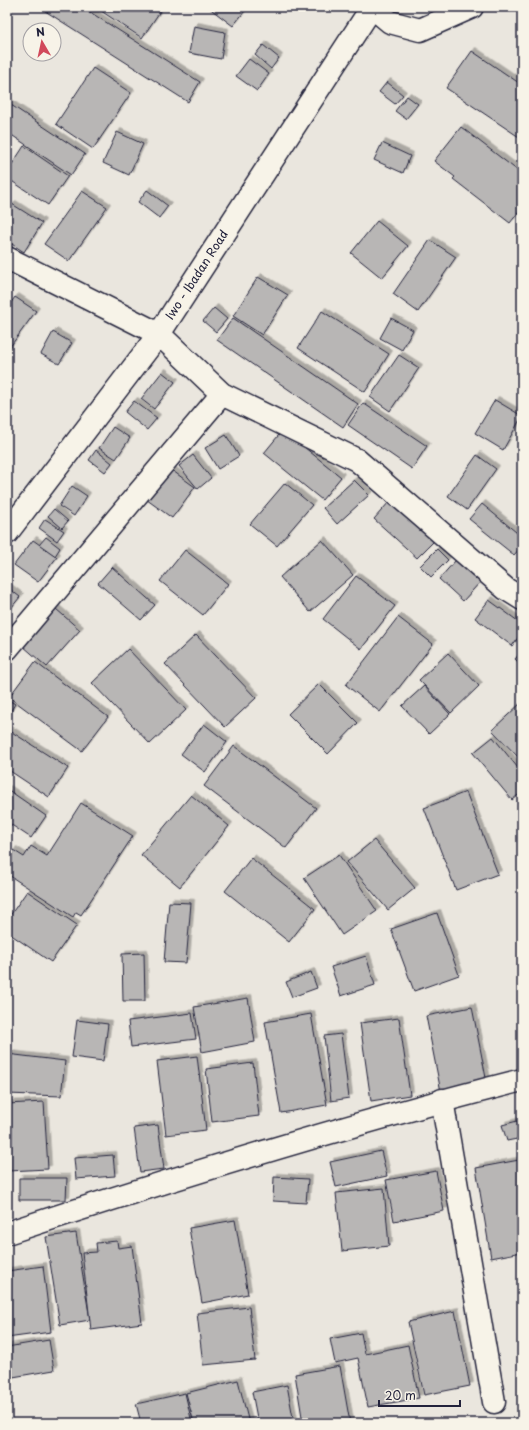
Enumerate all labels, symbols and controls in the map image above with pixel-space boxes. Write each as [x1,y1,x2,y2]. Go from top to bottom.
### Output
north arrow [22,22,62,62]
text: N [35,23,46,41]
street label: Iwo - Ibadan Road [160,226,232,323]
scale bar [379,1382,460,1408]
text: 20 m [385,1386,416,1404]

